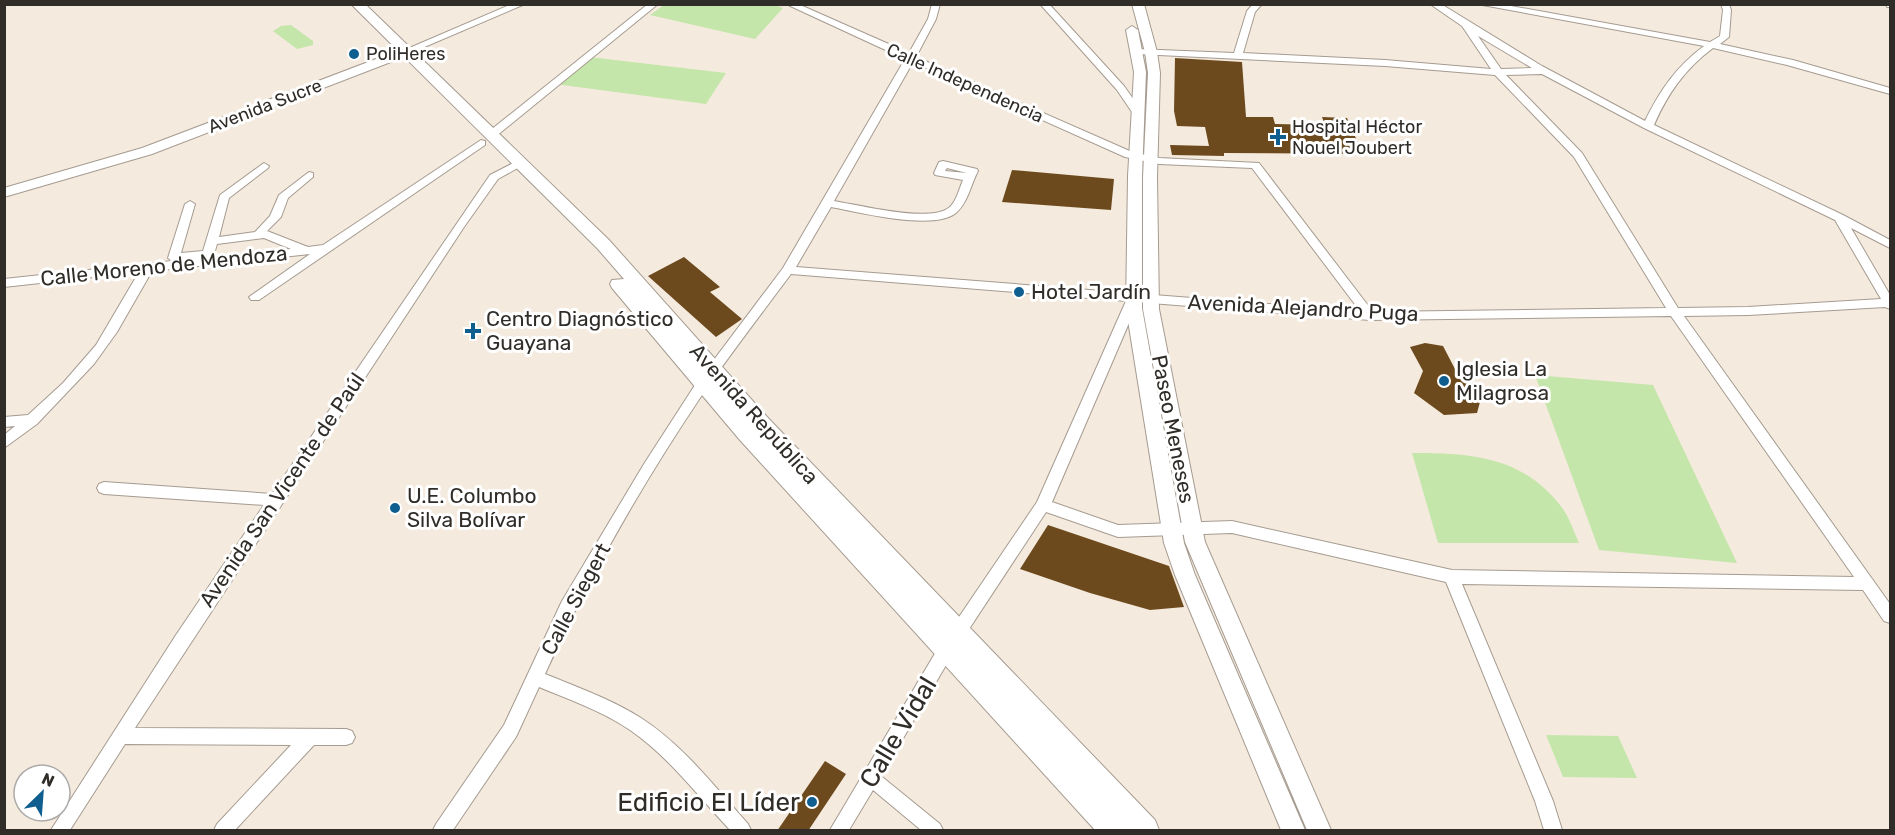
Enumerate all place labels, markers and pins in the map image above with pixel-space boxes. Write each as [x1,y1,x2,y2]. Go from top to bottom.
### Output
place label: PoliHeres [366,43,445,65]
marker: PoliHeres [347,47,361,61]
place label: Hospital Héctor Nouel Joubert [1292,116,1422,159]
marker: Hospital Héctor Nouel Joubert [1269,128,1287,146]
place label: Hotel Jardín [1031,279,1151,304]
marker: Hotel Jardín [1012,285,1026,299]
place label: Centro Diagnóstico Guayana [486,306,674,355]
marker: Centro Diagnóstico Guayana [464,322,482,340]
place label: Iglesia La Milagrosa [1456,356,1549,405]
marker: Iglesia La Milagrosa [1437,374,1451,388]
place label: U.E. Columbo Silva Bolívar [407,483,537,532]
marker: U.E. Columbo Silva Bolívar [388,501,402,515]
place label: Edificio El Líder [617,787,800,818]
marker: Edificio El Líder [805,795,819,809]

